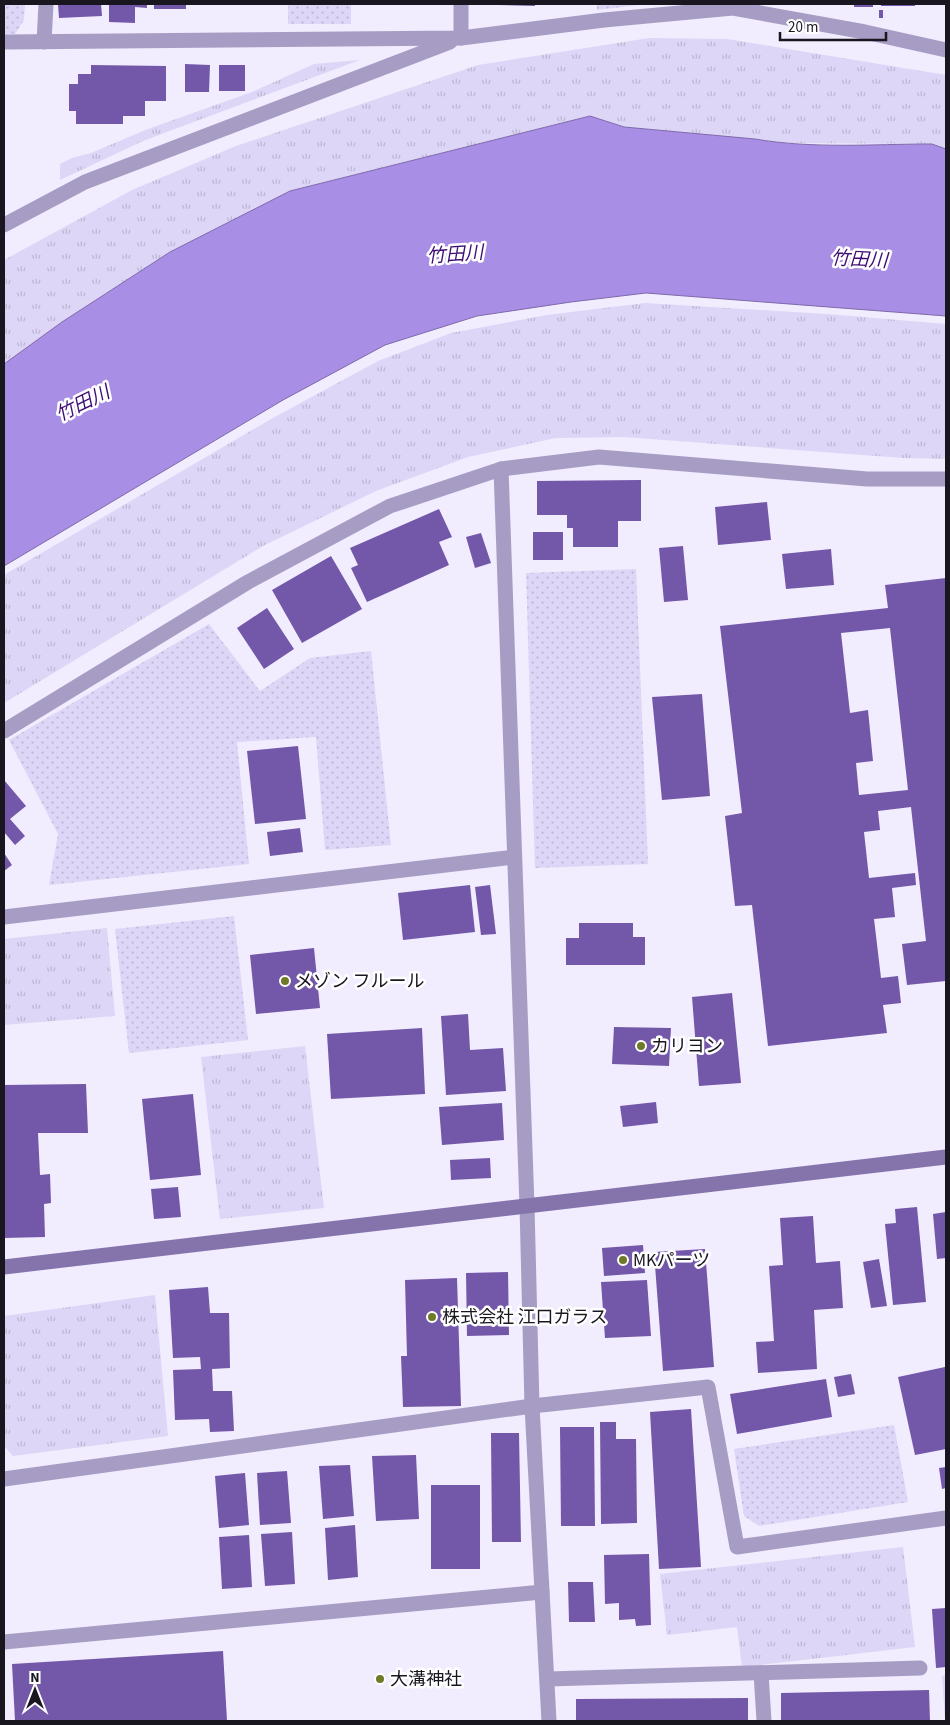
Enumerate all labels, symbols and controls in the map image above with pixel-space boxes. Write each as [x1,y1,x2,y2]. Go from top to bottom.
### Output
scale bar [780,10,886,42]
text: 20 m [788,17,818,38]
water label: 竹田川 [426,239,486,270]
water label: 竹田川 [830,245,890,275]
water label: 竹田川 [51,378,116,429]
place label: メゾン フルール [295,969,425,994]
marker: メゾン フルール [279,975,291,987]
place label: カリヨン [651,1034,723,1059]
marker: カリヨン [635,1040,647,1052]
place label: MKパーツ [633,1248,710,1273]
marker: MKパーツ [617,1254,629,1266]
place label: 株式会社 江口ガラス [442,1305,607,1330]
marker: 株式会社 江口ガラス [426,1311,438,1323]
north arrow [10,1665,60,1715]
place label: 大溝神社 [390,1667,462,1692]
text: N [30,1668,40,1688]
marker: 大溝神社 [374,1673,386,1685]

